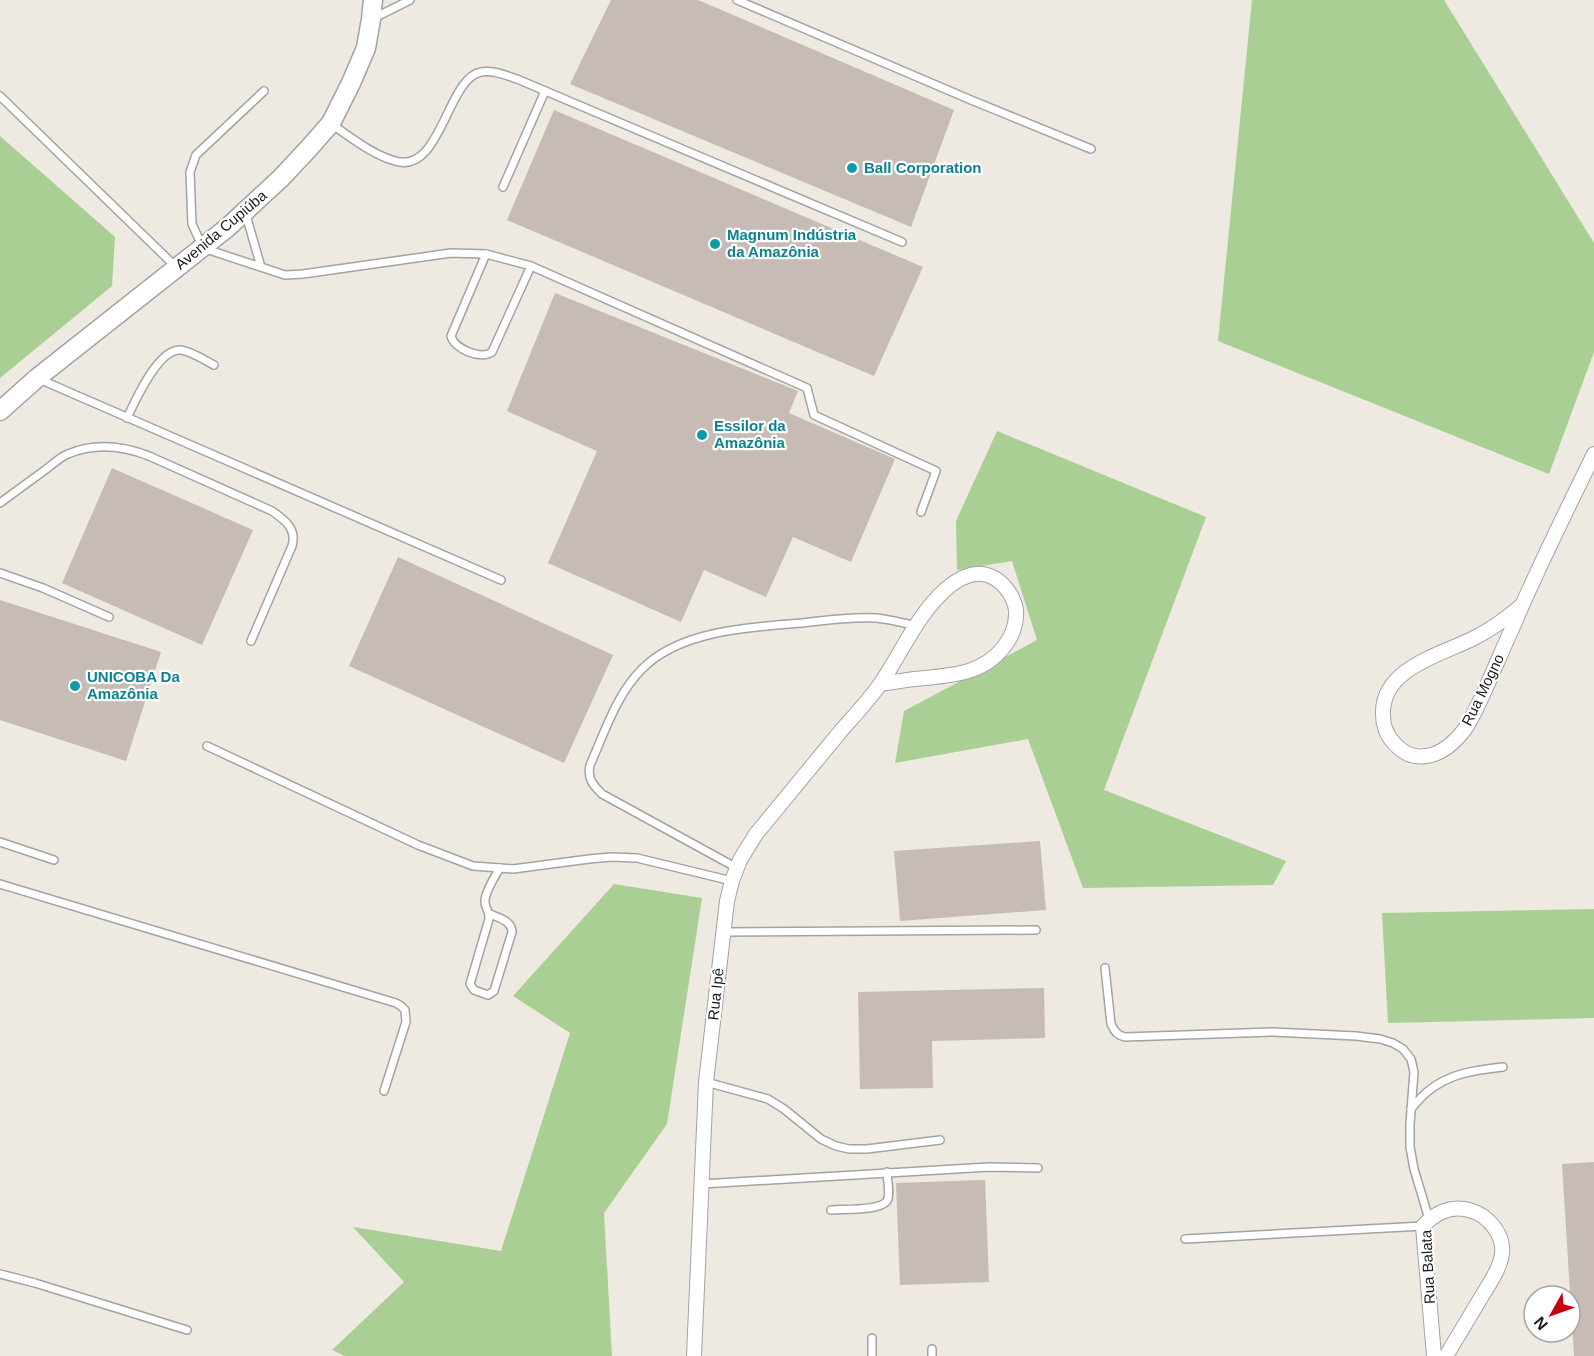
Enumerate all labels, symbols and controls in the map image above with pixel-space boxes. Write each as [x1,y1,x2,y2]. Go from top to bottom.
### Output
place label: Ball Corporation [864,159,982,176]
marker: Ball Corporation [845,161,859,175]
street label: Avenida Cupiúba [172,186,270,273]
place label: Magnum Indústria da Amazônia [727,226,857,260]
marker: Magnum Indústria da Amazônia [708,237,722,251]
place label: Essilor da Amazônia [714,417,786,451]
marker: Essilor da Amazônia [695,428,709,442]
street label: Rua Mogno [1458,651,1507,728]
place label: UNICOBA Da Amazônia [87,668,180,702]
marker: UNICOBA Da Amazônia [68,679,82,693]
street label: Rua Ipê [704,967,727,1021]
street label: Rua Balata [1417,1229,1438,1305]
north arrow [1522,1284,1582,1344]
text: N [1531,1313,1551,1333]

